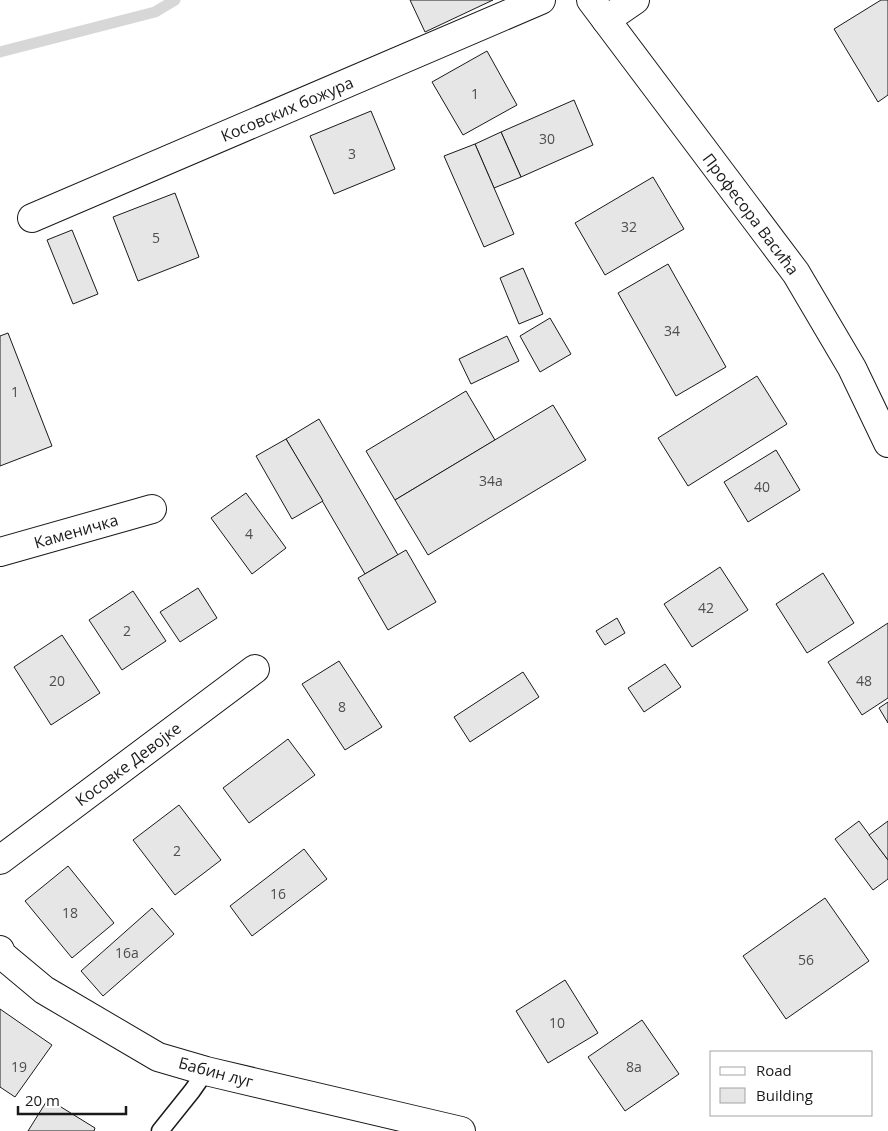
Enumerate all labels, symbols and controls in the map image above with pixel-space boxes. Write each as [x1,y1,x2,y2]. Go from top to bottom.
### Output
street label: Косовских божура [217,71,357,147]
house number: 1 [471,84,479,103]
house number: 30 [539,129,555,148]
house number: 3 [348,144,356,163]
street label: Професора Васића [698,149,804,279]
house number: 32 [621,217,637,236]
house number: 5 [152,228,160,247]
house number: 34 [664,321,680,340]
house number: 1 [11,382,19,401]
house number: 34a [479,471,503,490]
house number: 40 [754,477,770,496]
street label: Каменичка [31,509,121,553]
house number: 4 [245,524,253,543]
house number: 42 [698,598,714,617]
house number: 2 [123,621,131,640]
house number: 20 [49,671,65,690]
house number: 48 [856,671,872,690]
house number: 8 [338,697,346,716]
street label: Косовке Девојке [71,717,185,811]
house number: 2 [173,841,181,860]
house number: 16 [270,884,286,903]
house number: 18 [62,903,78,922]
house number: 16a [115,943,139,962]
house number: 56 [798,950,814,969]
house number: 10 [549,1013,565,1032]
street label: Бабин луг [176,1051,256,1093]
legend [710,1051,873,1116]
house number: 19 [11,1057,27,1076]
house number: 8a [626,1057,642,1076]
text: Road [756,1060,792,1080]
scale bar [18,1084,125,1116]
text: Building [756,1085,813,1105]
text: 20 m [25,1090,60,1110]

